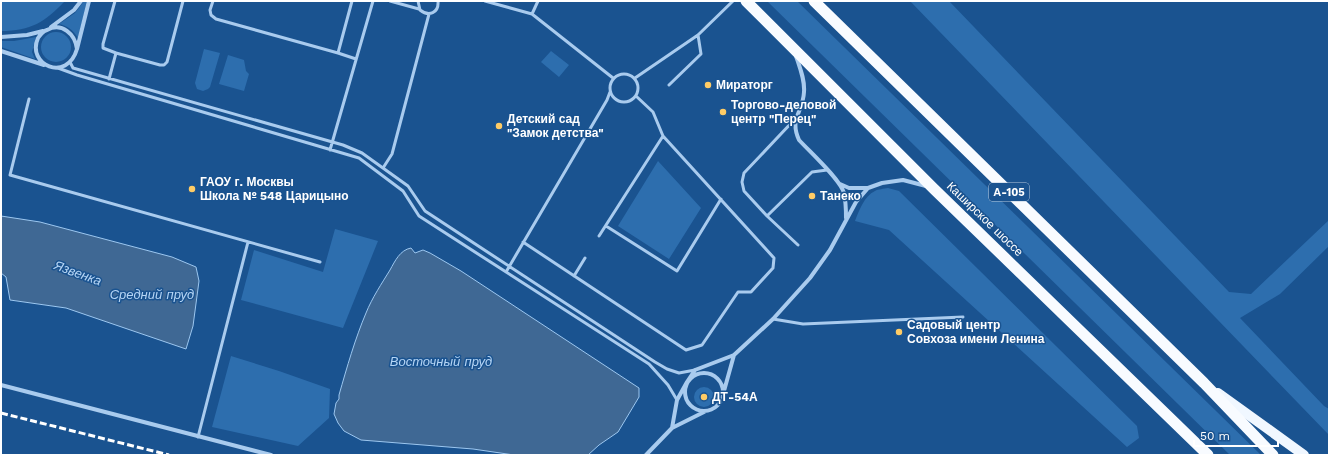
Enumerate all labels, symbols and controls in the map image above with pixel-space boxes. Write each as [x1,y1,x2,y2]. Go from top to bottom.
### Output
place label: Мираторг [716,78,773,92]
marker: Мираторг [703,80,713,90]
place label: Торгово-деловой центр "Перец" [731,98,836,126]
marker: Торгово-деловой центр "Перец" [718,107,728,117]
place label: Детский сад "Замок детства" [507,112,604,140]
marker: Детский сад "Замок детства" [494,121,504,131]
place label: ГАОУ г. Москвы Школа № 548 Царицыно [200,175,349,203]
street label: Каширское шоссе [944,179,1026,259]
road number: А-105 [989,183,1029,201]
marker: ГАОУ г. Москвы Школа № 548 Царицыно [187,184,197,194]
place label: Танеко [820,189,861,203]
marker: Танеко [807,191,817,201]
water label: Язвенка [51,257,104,288]
water label: Средний пруд [110,287,194,302]
place label: Садовый центр Совхоза имени Ленина [907,318,1045,346]
marker: Садовый центр Совхоза имени Ленина [894,327,904,337]
water label: Восточный пруд [390,354,492,369]
place label: ДТ-54А [712,390,758,404]
marker: ДТ-54А [699,392,709,402]
scale bar [1194,422,1278,448]
text: 50 m [1200,429,1230,443]

